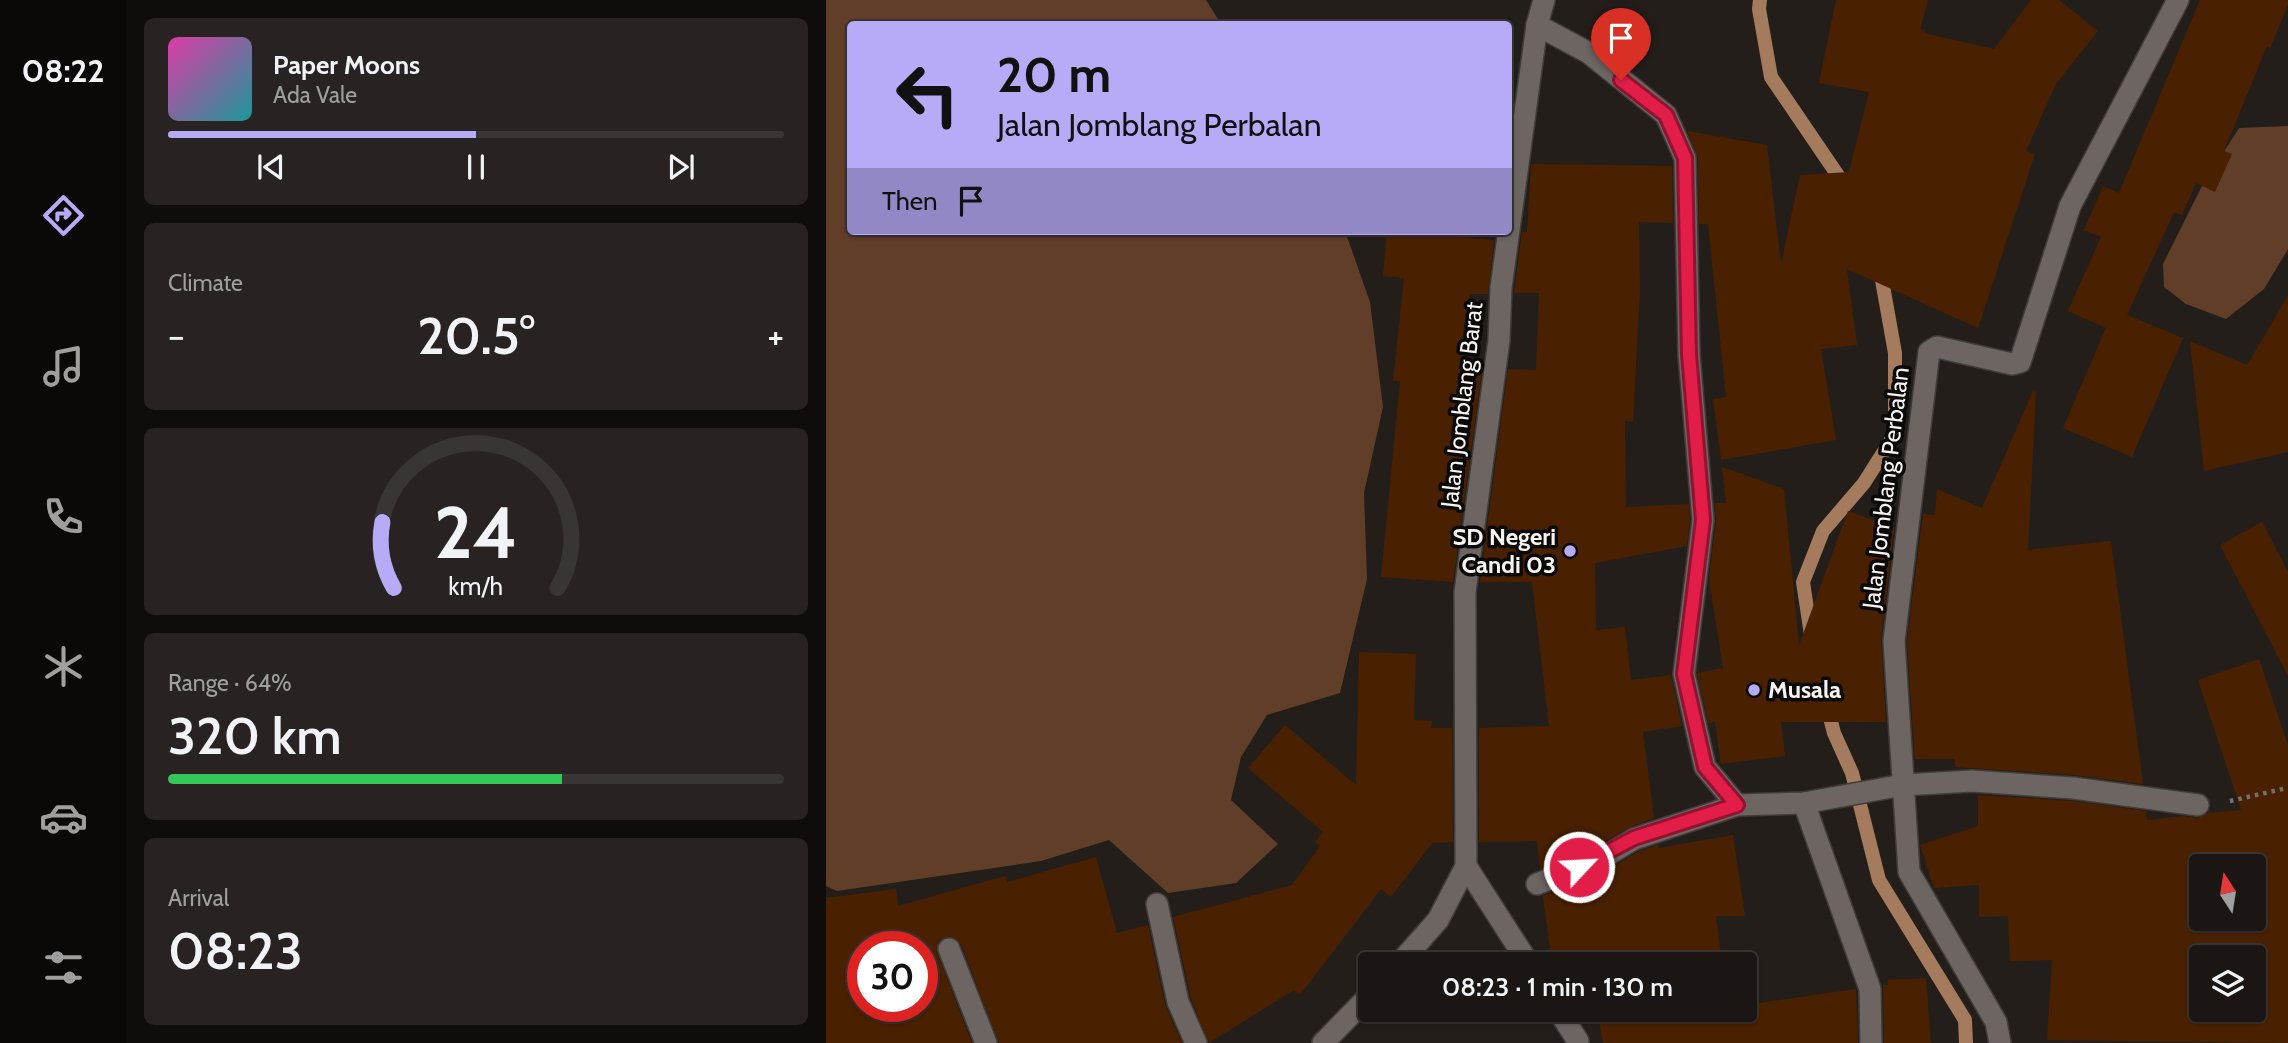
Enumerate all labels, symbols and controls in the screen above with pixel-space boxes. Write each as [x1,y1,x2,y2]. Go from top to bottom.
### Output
pin [1591,8,1651,80]
icon: arrive [1602,19,1640,57]
text: 20 m [997,45,1111,104]
text: Paper Moons [273,49,420,81]
icon: left [882,49,973,140]
text: 08:22 [22,51,104,90]
text: Ada Vale [273,81,357,109]
text: Jalan Jomblang Perbalan [997,105,1322,144]
icon: previous [252,148,290,186]
icon: pause [457,148,495,186]
icon: next [662,148,700,186]
icon: arrive [952,182,990,220]
text: Then [882,185,938,217]
icon: directions [39,191,88,240]
text: Climate [168,269,243,297]
street label: Jalan Jomblang Barat [1434,300,1489,511]
text: 20.5° [417,304,535,367]
text: − [168,312,185,359]
text: + [767,312,784,359]
icon: music [39,342,88,391]
street label: Jalan Jomblang Perbalan [1856,365,1915,612]
text: 24 [434,488,518,576]
icon: phone [39,492,88,541]
place label: SD Negeri Candi 03 [1452,522,1556,579]
marker: SD Negeri Candi 03 [1562,543,1578,559]
text: km/h [449,570,503,600]
icon: climate [39,642,88,691]
text: Range · 64% [168,669,292,697]
place label: Musala [1768,675,1841,704]
marker: Musala [1746,682,1762,698]
text: 320 km [168,704,342,767]
icon: car [39,793,88,842]
position arrow [1542,830,1616,904]
north arrow [2189,854,2266,931]
map controls [2189,854,2266,1022]
text: Arrival [168,884,229,912]
text: 08:23 [168,919,303,982]
speed limit sign: 30 [847,931,938,1022]
icon: filters [39,943,88,992]
button: layers [2189,945,2266,1022]
text: 08:23 · 1 min · 130 m [1442,971,1673,1003]

